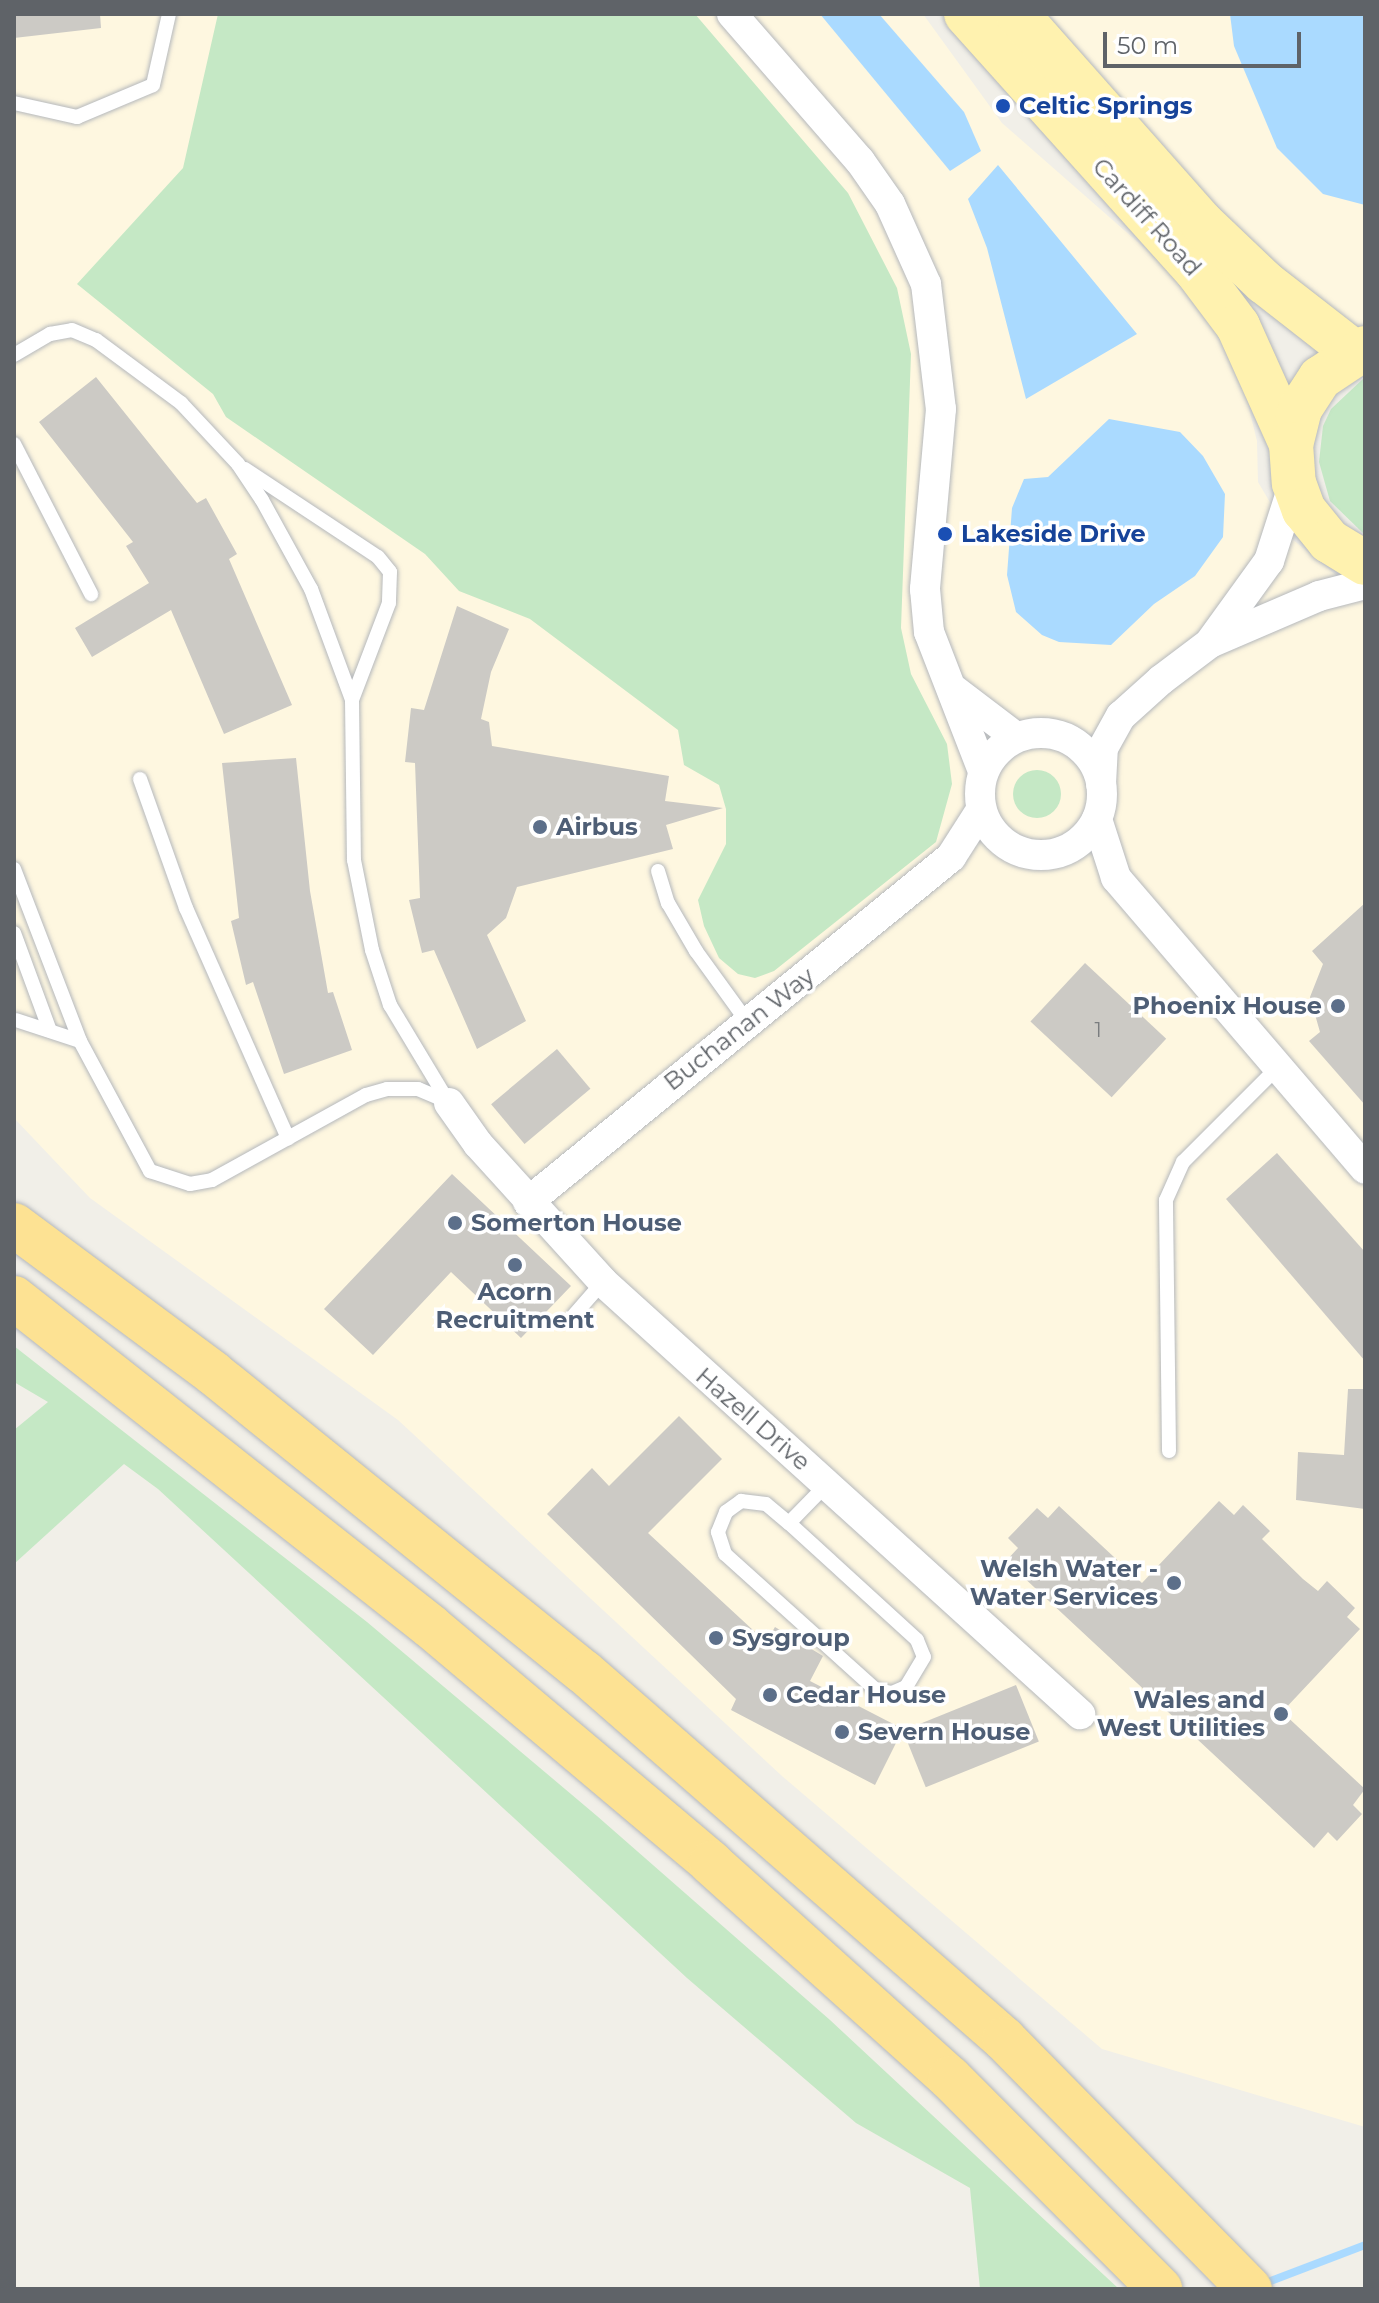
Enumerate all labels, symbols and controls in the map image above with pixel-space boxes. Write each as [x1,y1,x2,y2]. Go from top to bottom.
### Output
scale bar [1107,16,1305,66]
text: 50 m [1117,31,1178,60]
place label: Celtic Springs [1019,92,1193,120]
marker: Celtic Springs [994,97,1012,115]
street label: Cardiff Road [1087,152,1207,282]
place label: Lakeside Drive [961,520,1146,548]
marker: Lakeside Drive [936,525,954,543]
place label: Airbus [556,813,638,841]
marker: Airbus [531,818,549,836]
street label: Buchanan Way [658,961,820,1097]
place label: Phoenix House [1133,992,1322,1020]
marker: Phoenix House [1329,997,1347,1015]
house number: 1 [1094,1018,1102,1042]
place label: Somerton House [471,1209,682,1237]
marker: Somerton House [446,1214,464,1232]
marker: Acorn Recruitment [506,1256,524,1274]
place label: Acorn Recruitment [436,1278,594,1334]
street label: Hazell Drive [690,1361,816,1477]
place label: Welsh Water - Water Services [970,1555,1158,1611]
marker: Welsh Water - Water Services [1165,1574,1183,1592]
place label: Sysgroup [732,1624,850,1652]
marker: Sysgroup [707,1629,725,1647]
place label: Cedar House [786,1681,946,1709]
marker: Cedar House [761,1686,779,1704]
place label: Wales and West Utilities [1097,1686,1265,1742]
marker: Wales and West Utilities [1272,1705,1290,1723]
place label: Severn House [858,1718,1030,1746]
marker: Severn House [833,1723,851,1741]

